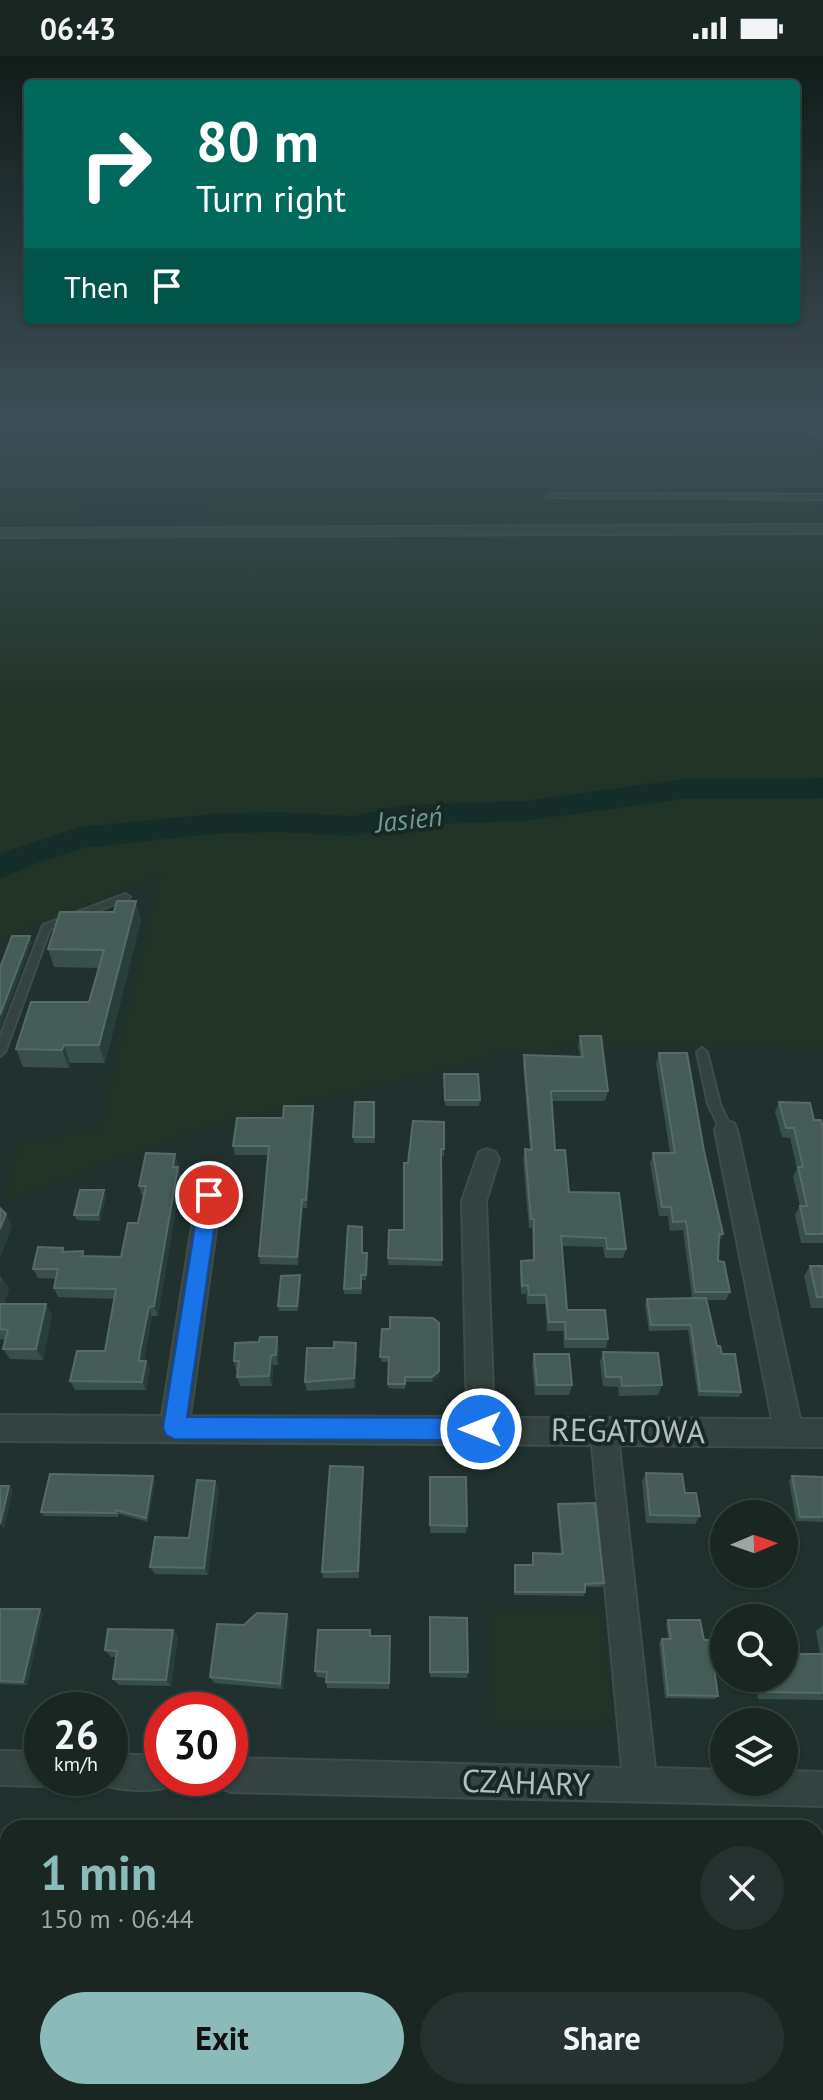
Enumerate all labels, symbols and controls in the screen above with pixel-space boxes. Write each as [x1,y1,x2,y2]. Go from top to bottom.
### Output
text: 06:43 [40,9,116,48]
text: 80 m [196,105,319,177]
icon: right [64,112,168,216]
text: Turn right [196,175,346,222]
icon: arrive [145,264,189,308]
text: Then [64,267,129,306]
water label: Jasień [372,797,444,841]
pin [175,1161,243,1229]
icon: arrive [187,1173,231,1217]
position arrow [439,1387,523,1471]
street label: REGATOWA [551,1408,706,1452]
north arrow [710,1500,798,1588]
map controls [710,1500,798,1796]
button: search [710,1604,798,1692]
speed limit sign: 30 [144,1692,248,1796]
text: 26 [53,1708,99,1760]
button: layers [710,1708,798,1796]
text: km/h [54,1751,98,1777]
street label: CZAHARY [461,1759,591,1805]
text: 1 min [40,1841,157,1903]
button: close [700,1846,784,1930]
text: 150 m · 06:44 [40,1902,194,1935]
button: Exit [40,1992,404,2084]
button: Share [420,1992,784,2084]

